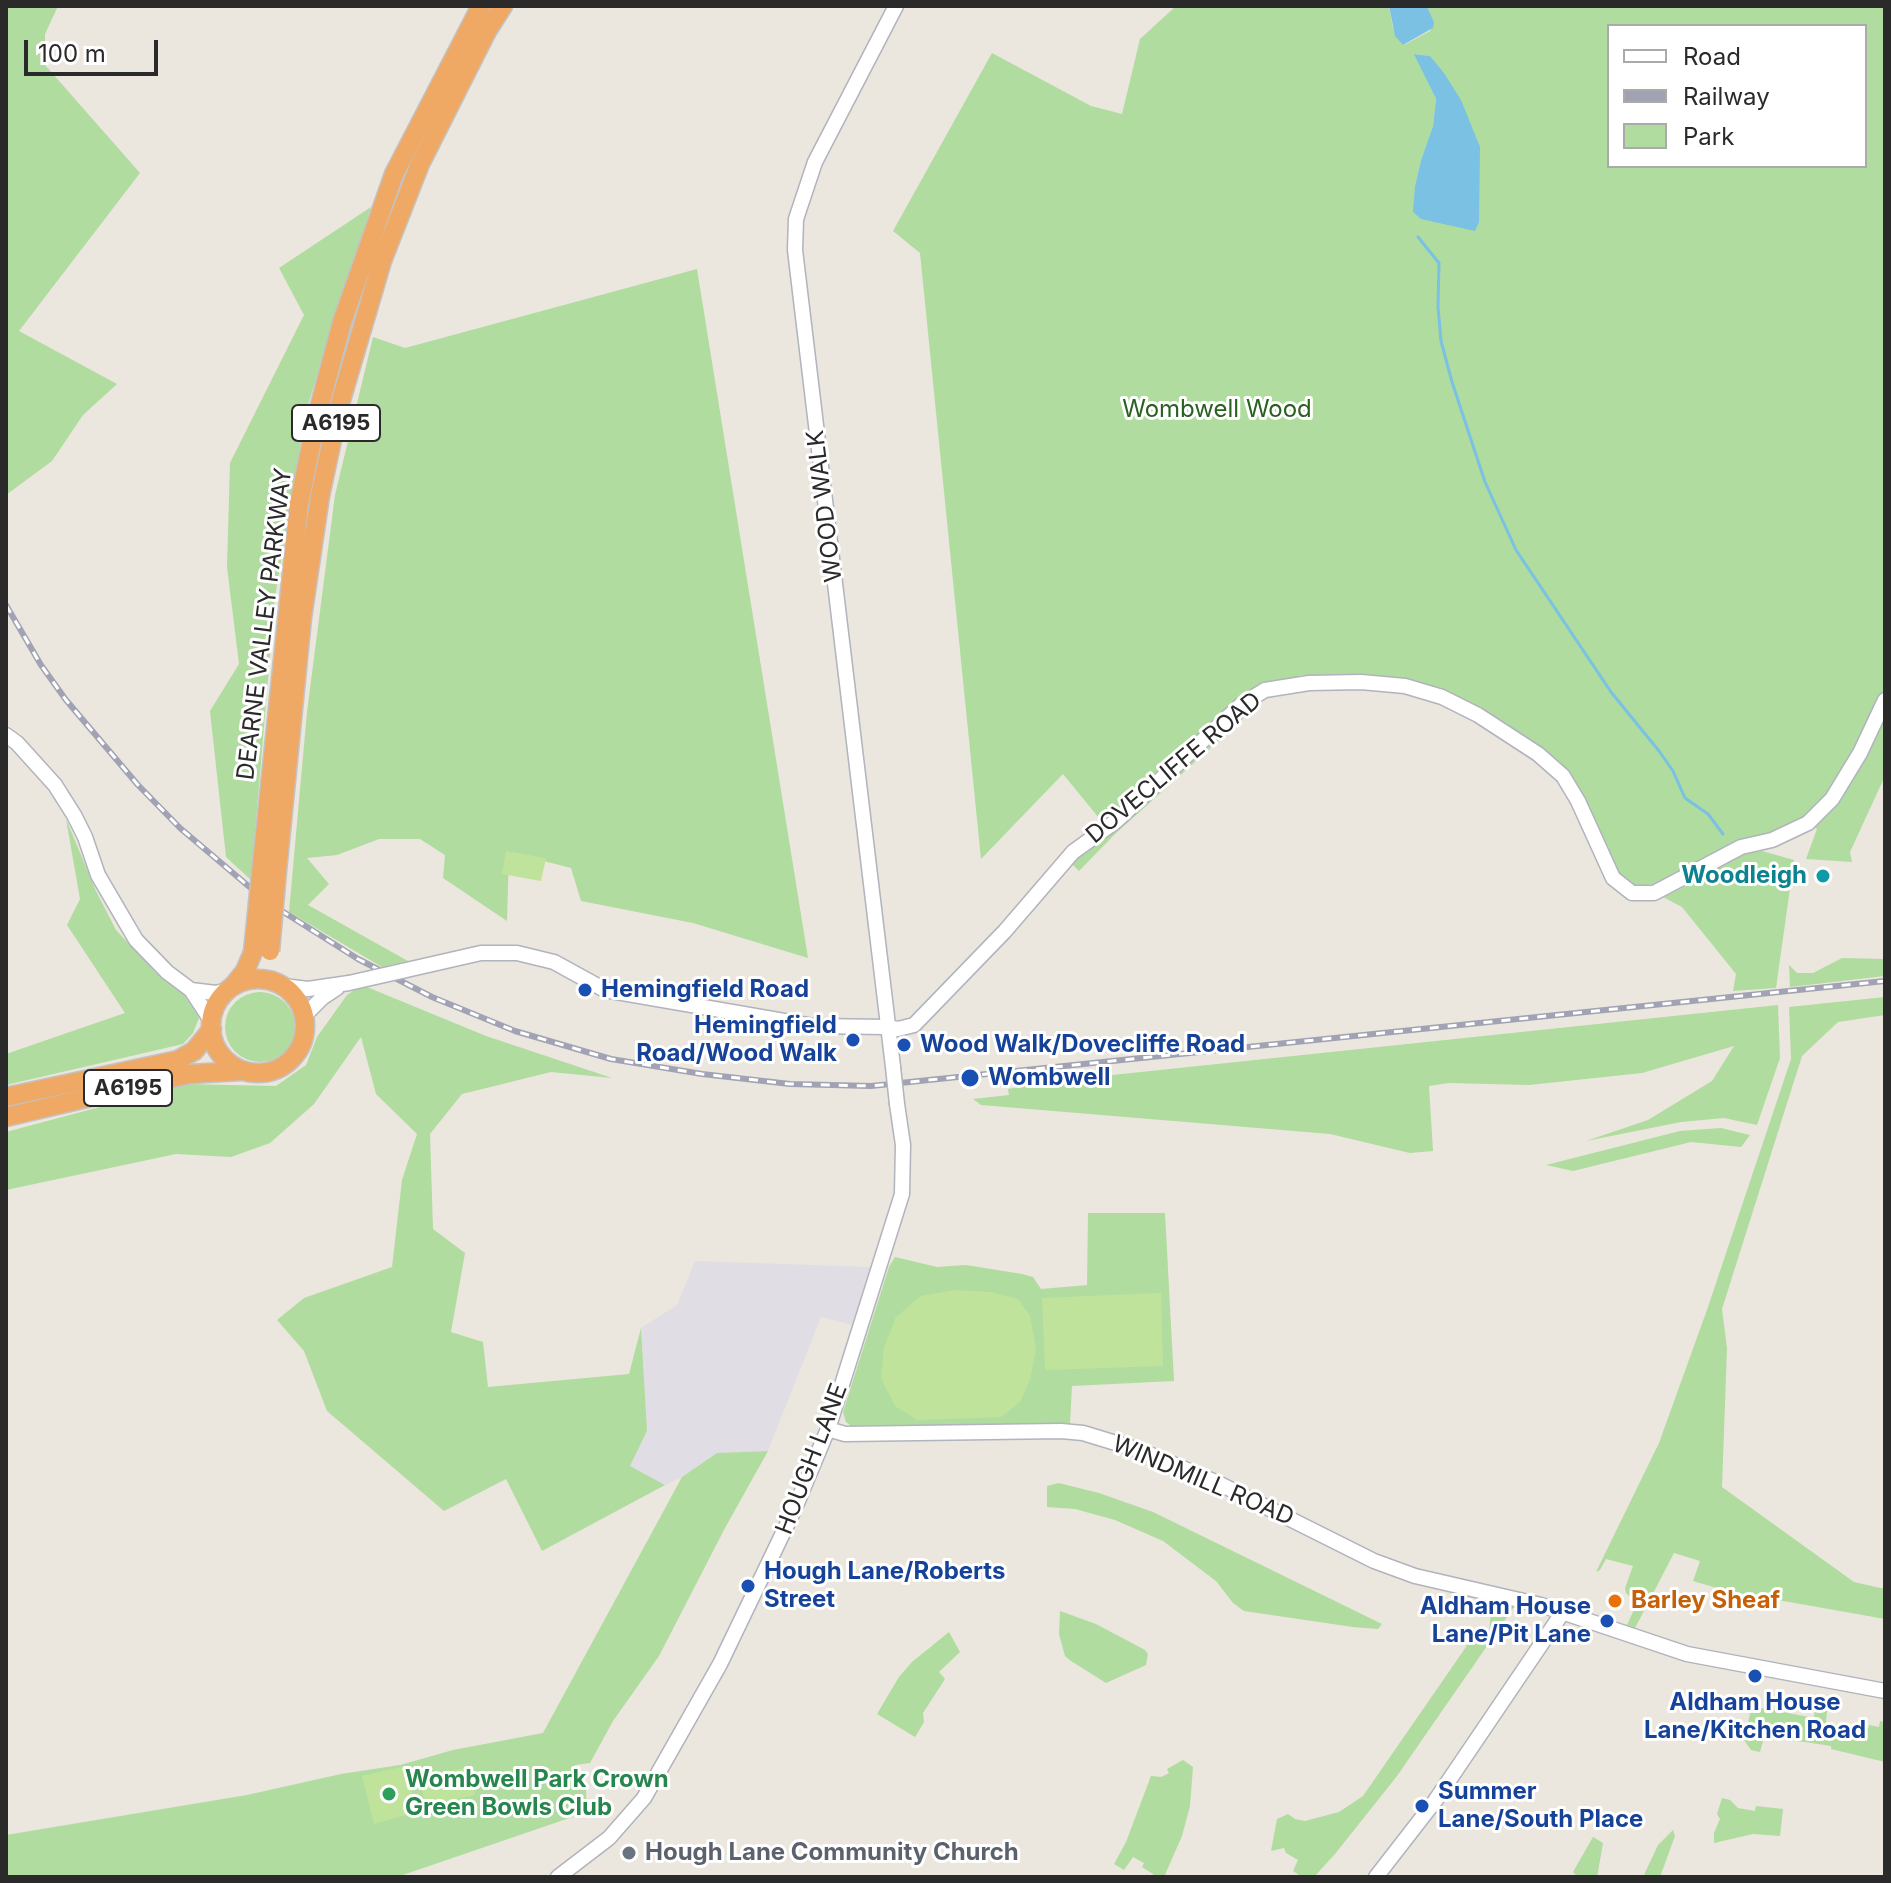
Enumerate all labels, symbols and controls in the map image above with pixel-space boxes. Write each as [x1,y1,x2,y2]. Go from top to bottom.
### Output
scale bar [28,24,162,74]
legend [1607,24,1867,168]
text: 100 m [38,39,106,68]
text: Road [1683,42,1741,71]
text: Railway [1683,82,1770,111]
text: Park [1683,122,1734,151]
park label: Wombwell Wood [1122,396,1312,424]
road number: A6195 [292,405,380,441]
street label: WOOD WALK [801,428,849,584]
street label: DEARNE VALLEY PARKWAY [232,466,298,782]
street label: DOVECLIFFE ROAD [1081,686,1267,850]
place label: Woodleigh [1681,862,1807,890]
marker: Woodleigh [1814,867,1832,885]
place label: Hemingfield Road [601,976,809,1004]
marker: Hemingfield Road [576,981,594,999]
place label: Hemingfield Road/Wood Walk [636,1012,837,1068]
marker: Hemingfield Road/Wood Walk [844,1031,862,1049]
place label: Wood Walk/Dovecliffe Road [920,1031,1245,1059]
marker: Wood Walk/Dovecliffe Road [895,1036,913,1054]
place label: Wombwell [988,1064,1111,1092]
marker: Wombwell [959,1067,981,1089]
road number: A6195 [84,1070,172,1106]
street label: HOUGH LANE [770,1380,854,1538]
street label: WINDMILL ROAD [1108,1430,1298,1532]
place label: Hough Lane/Roberts Street [764,1558,1005,1614]
marker: Hough Lane/Roberts Street [739,1577,757,1595]
place label: Barley Sheaf [1631,1587,1780,1615]
marker: Barley Sheaf [1606,1592,1624,1610]
place label: Aldham House Lane/Pit Lane [1420,1593,1591,1649]
marker: Aldham House Lane/Pit Lane [1598,1612,1616,1630]
marker: Aldham House Lane/Kitchen Road [1746,1667,1764,1685]
place label: Aldham House Lane/Kitchen Road [1644,1689,1866,1745]
place label: Wombwell Park Crown Green Bowls Club [405,1766,669,1822]
place label: Summer Lane/South Place [1438,1778,1643,1834]
marker: Wombwell Park Crown Green Bowls Club [380,1785,398,1803]
marker: Summer Lane/South Place [1413,1797,1431,1815]
place label: Hough Lane Community Church [645,1839,1019,1867]
marker: Hough Lane Community Church [620,1844,638,1862]

